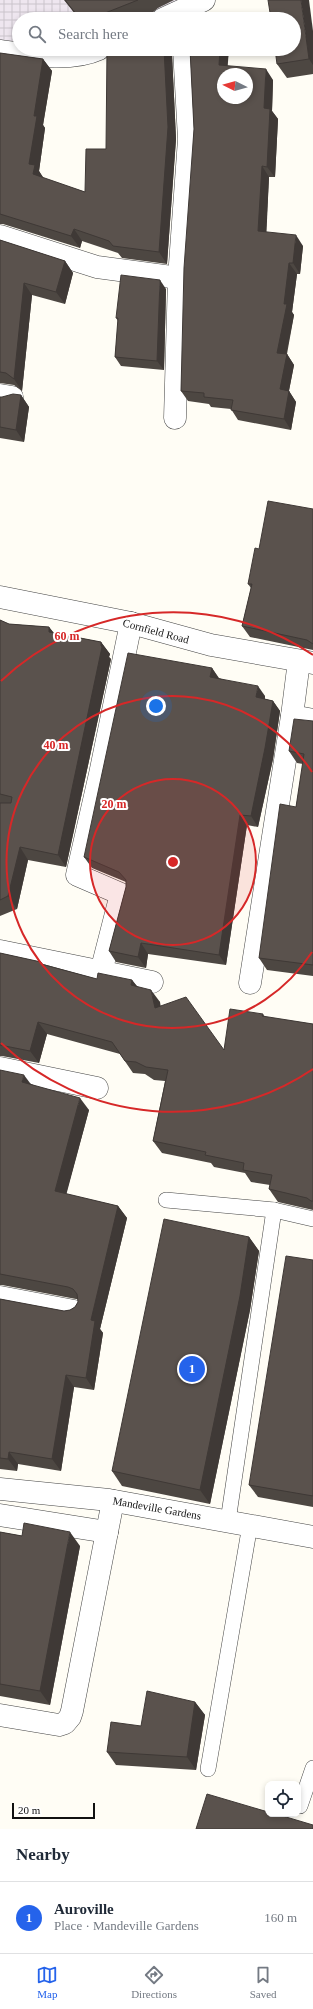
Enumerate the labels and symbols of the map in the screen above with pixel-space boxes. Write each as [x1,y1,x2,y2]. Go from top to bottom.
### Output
north arrow [217,68,253,104]
street label: Cornfield Road [122,616,191,646]
text: 60 m [55,629,80,643]
your location [146,696,166,716]
text: 40 m [44,738,69,752]
text: 20 m [102,797,127,811]
centre of rings [166,855,180,869]
pin: 1 [179,1354,205,1384]
street label: Mandeville Gardens [112,1494,202,1522]
scale bar [12,1801,95,1820]

